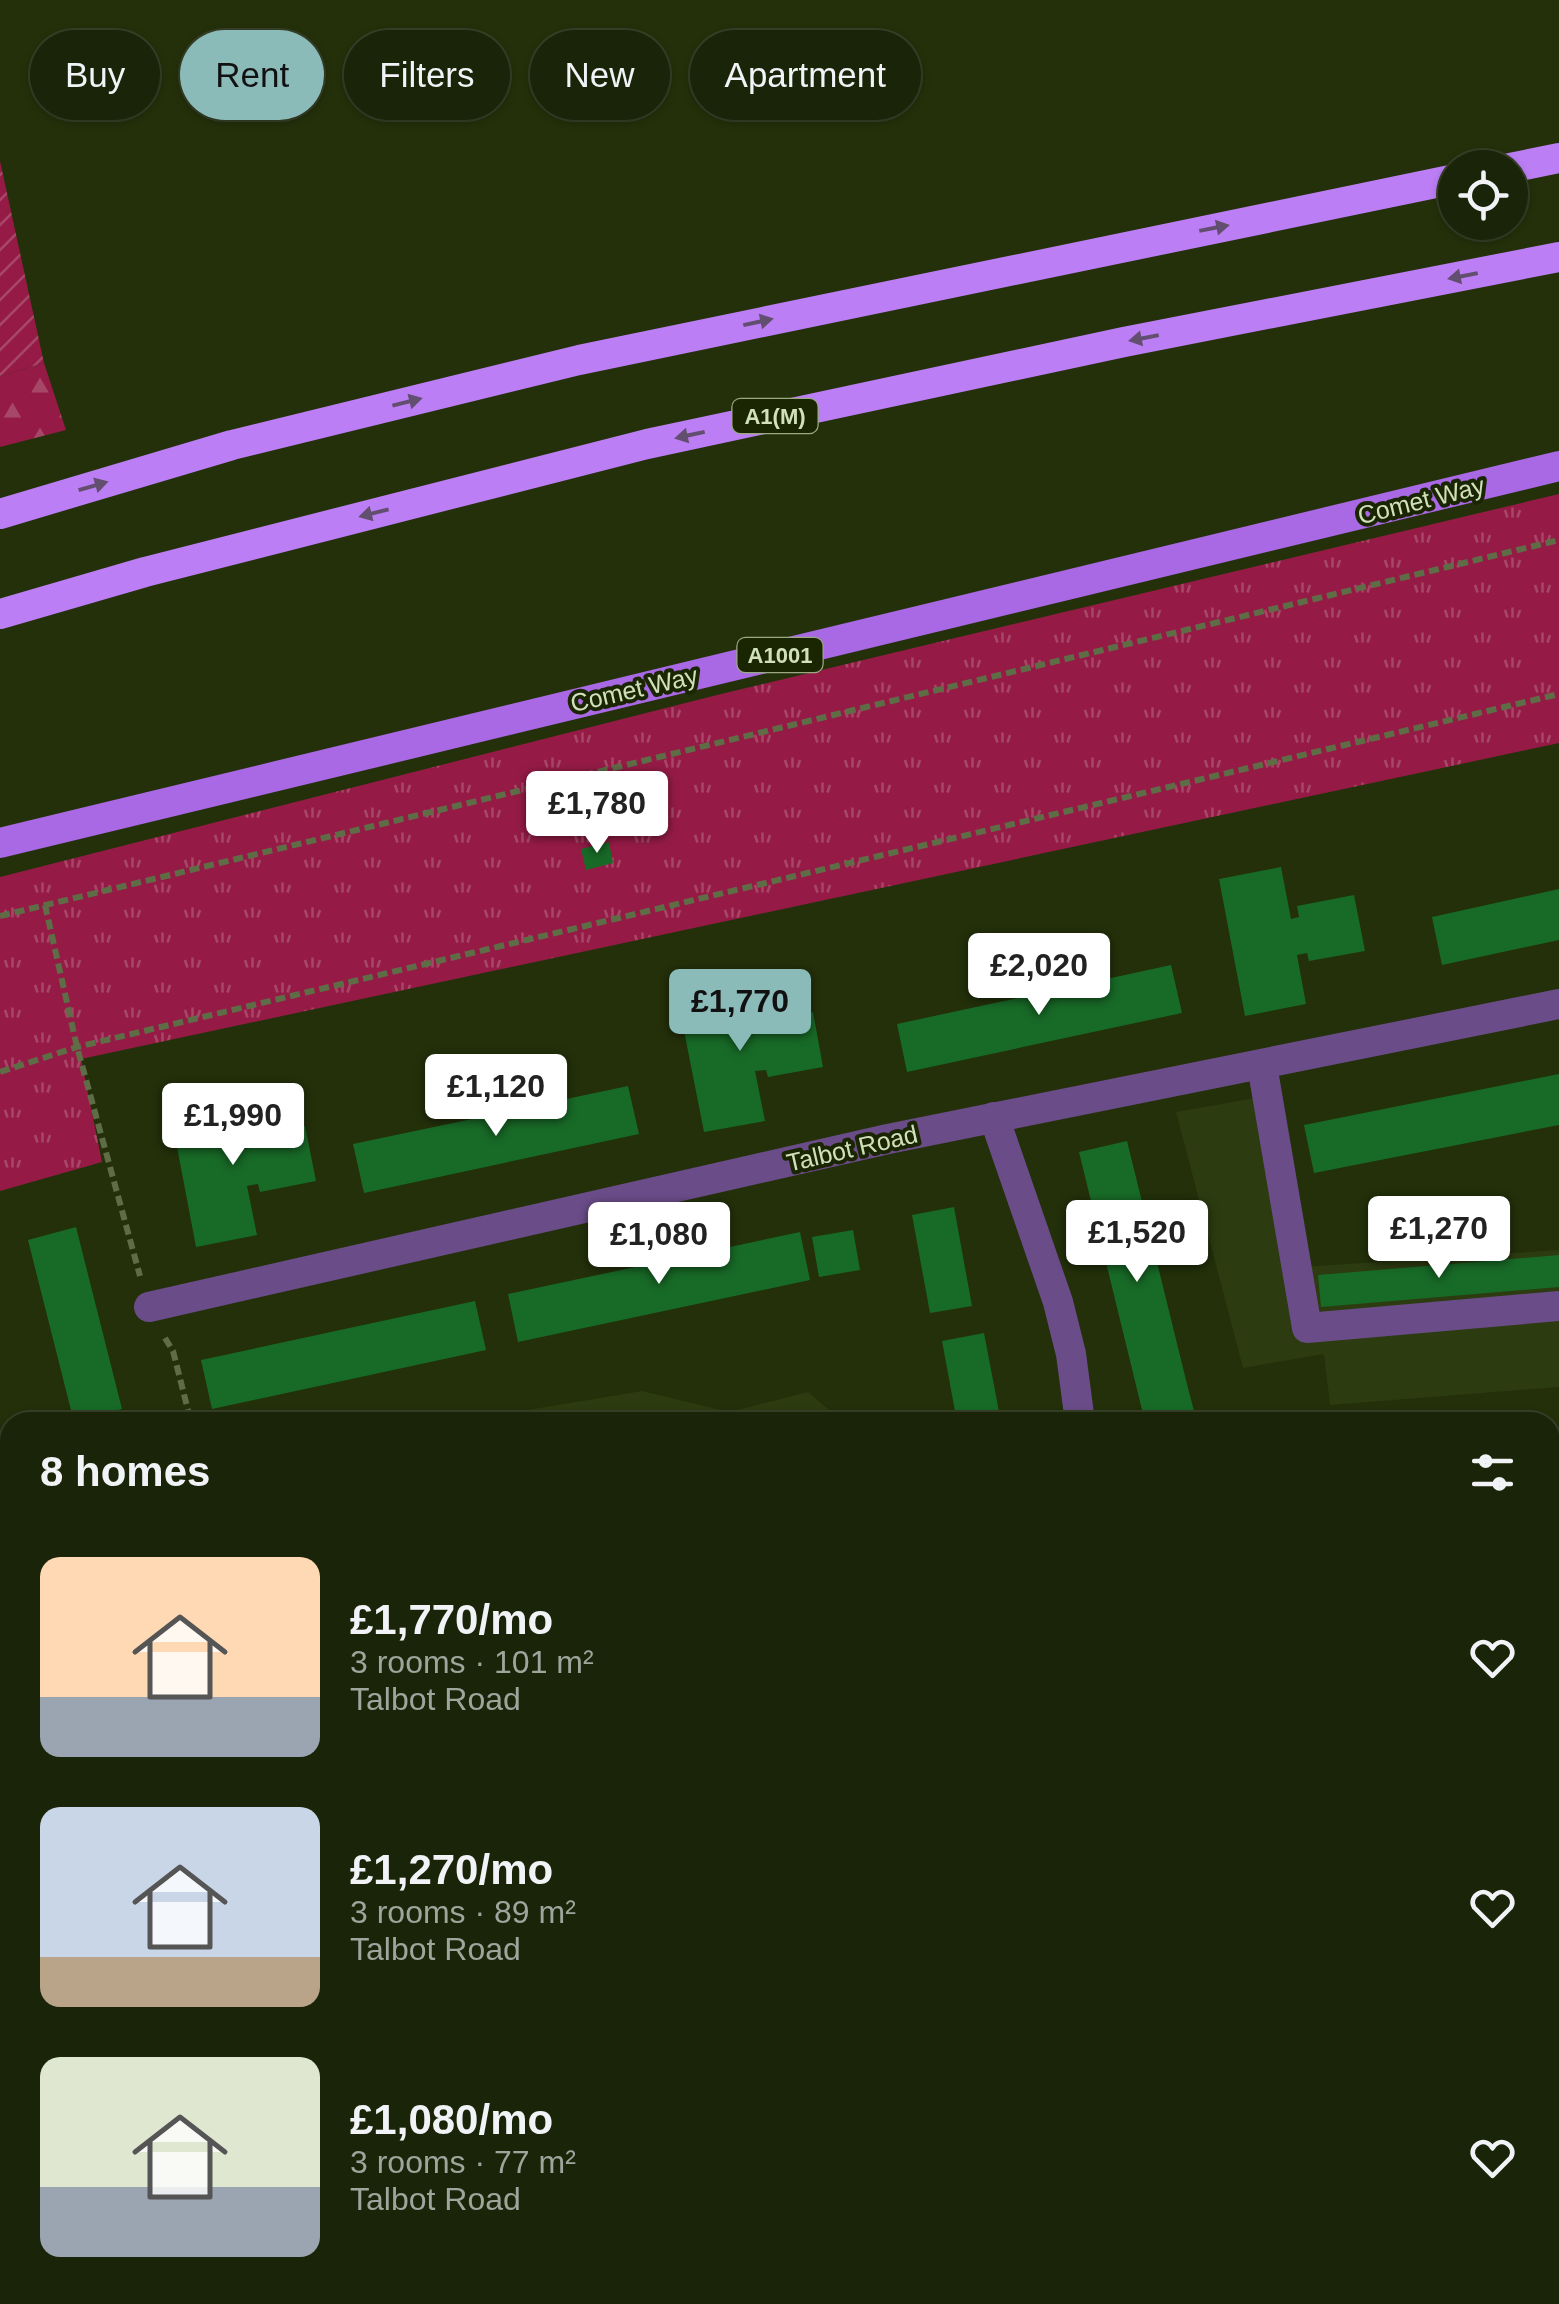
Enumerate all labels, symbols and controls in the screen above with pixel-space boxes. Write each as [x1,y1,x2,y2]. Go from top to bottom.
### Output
chip: Buy [30,30,160,120]
chip: Rent [180,30,324,120]
chip: Filters [344,30,510,120]
chip: New [530,30,670,120]
chip: Apartment [690,30,921,120]
map controls [1438,150,1528,240]
button: locate [1438,150,1528,240]
one-way arrow [1198,220,1229,236]
one-way arrow [1447,268,1478,284]
one-way arrow [743,313,774,329]
one-way arrow [1128,331,1160,346]
one-way arrow [392,394,423,409]
road number: A1(M) [732,399,818,433]
one-way arrow [674,427,705,443]
street label: Comet Way [1355,471,1488,529]
one-way arrow [79,478,109,493]
one-way arrow [358,506,389,522]
road number: A1001 [738,638,822,672]
street label: Comet Way [568,661,701,717]
pin: £1,780 [516,771,678,856]
text: £1,780 [548,785,646,821]
pin: £2,020 [958,933,1120,1018]
text: £2,020 [990,947,1088,983]
pin: £1,770 [659,969,821,1054]
text: £1,770 [691,983,789,1019]
pin: £1,120 [415,1054,577,1139]
text: £1,120 [447,1068,545,1104]
pin: £1,990 [152,1083,314,1168]
text: £1,990 [184,1097,282,1133]
street label: Talbot Road [784,1119,920,1177]
pin: £1,270 [1358,1196,1520,1281]
pin: £1,520 [1056,1200,1218,1285]
pin: £1,080 [578,1202,740,1287]
text: £1,270 [1390,1210,1488,1246]
text: £1,520 [1088,1214,1186,1250]
text: £1,080 [610,1216,708,1252]
icon: filters [1465,1445,1520,1500]
text: 8 homes [40,1448,210,1495]
text: £1,770/mo [350,1596,553,1643]
icon: home [120,1597,240,1717]
icon: heart [1465,1630,1520,1685]
text: 3 rooms · 101 m² [350,1644,594,1680]
text: Talbot Road [350,1681,521,1717]
text: £1,270/mo [350,1846,553,1893]
icon: home [120,1847,240,1967]
icon: heart [1465,1880,1520,1935]
text: 3 rooms · 89 m² [350,1894,576,1930]
text: Talbot Road [350,1931,521,1967]
text: £1,080/mo [350,2096,553,2143]
icon: home [120,2097,240,2217]
icon: heart [1465,2130,1520,2185]
text: 3 rooms · 77 m² [350,2144,576,2180]
text: Talbot Road [350,2181,521,2217]

